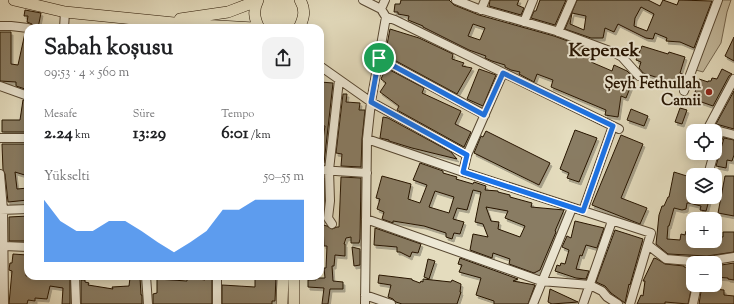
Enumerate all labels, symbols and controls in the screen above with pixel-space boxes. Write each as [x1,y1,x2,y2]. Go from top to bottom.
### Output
text: Sabah koşusu [44,33,173,65]
button: share [262,37,304,79]
district label: Kepenek [568,38,640,65]
pin [362,41,396,75]
icon: arrive [368,47,390,69]
text: 09:53 · 4 × 560 m [44,64,129,82]
place label: Şeyh Fethullah Camii [604,74,702,112]
marker: Şeyh Fethullah Camii [704,87,714,97]
text: Mesafe [44,106,77,122]
text: Süre [133,106,155,122]
text: Tempo [221,106,254,122]
text: 2.24 [44,122,73,146]
text: 13:29 [133,122,166,146]
text: 6:01 [221,122,248,146]
map controls [686,124,722,292]
button: locate [686,124,722,160]
text: km [73,127,90,143]
text: /km [248,127,271,143]
text: Yükselti [44,168,90,186]
text: 50–55 m [264,168,304,186]
button: layers [686,168,722,204]
button: + [686,212,722,248]
button: − [686,256,722,292]

